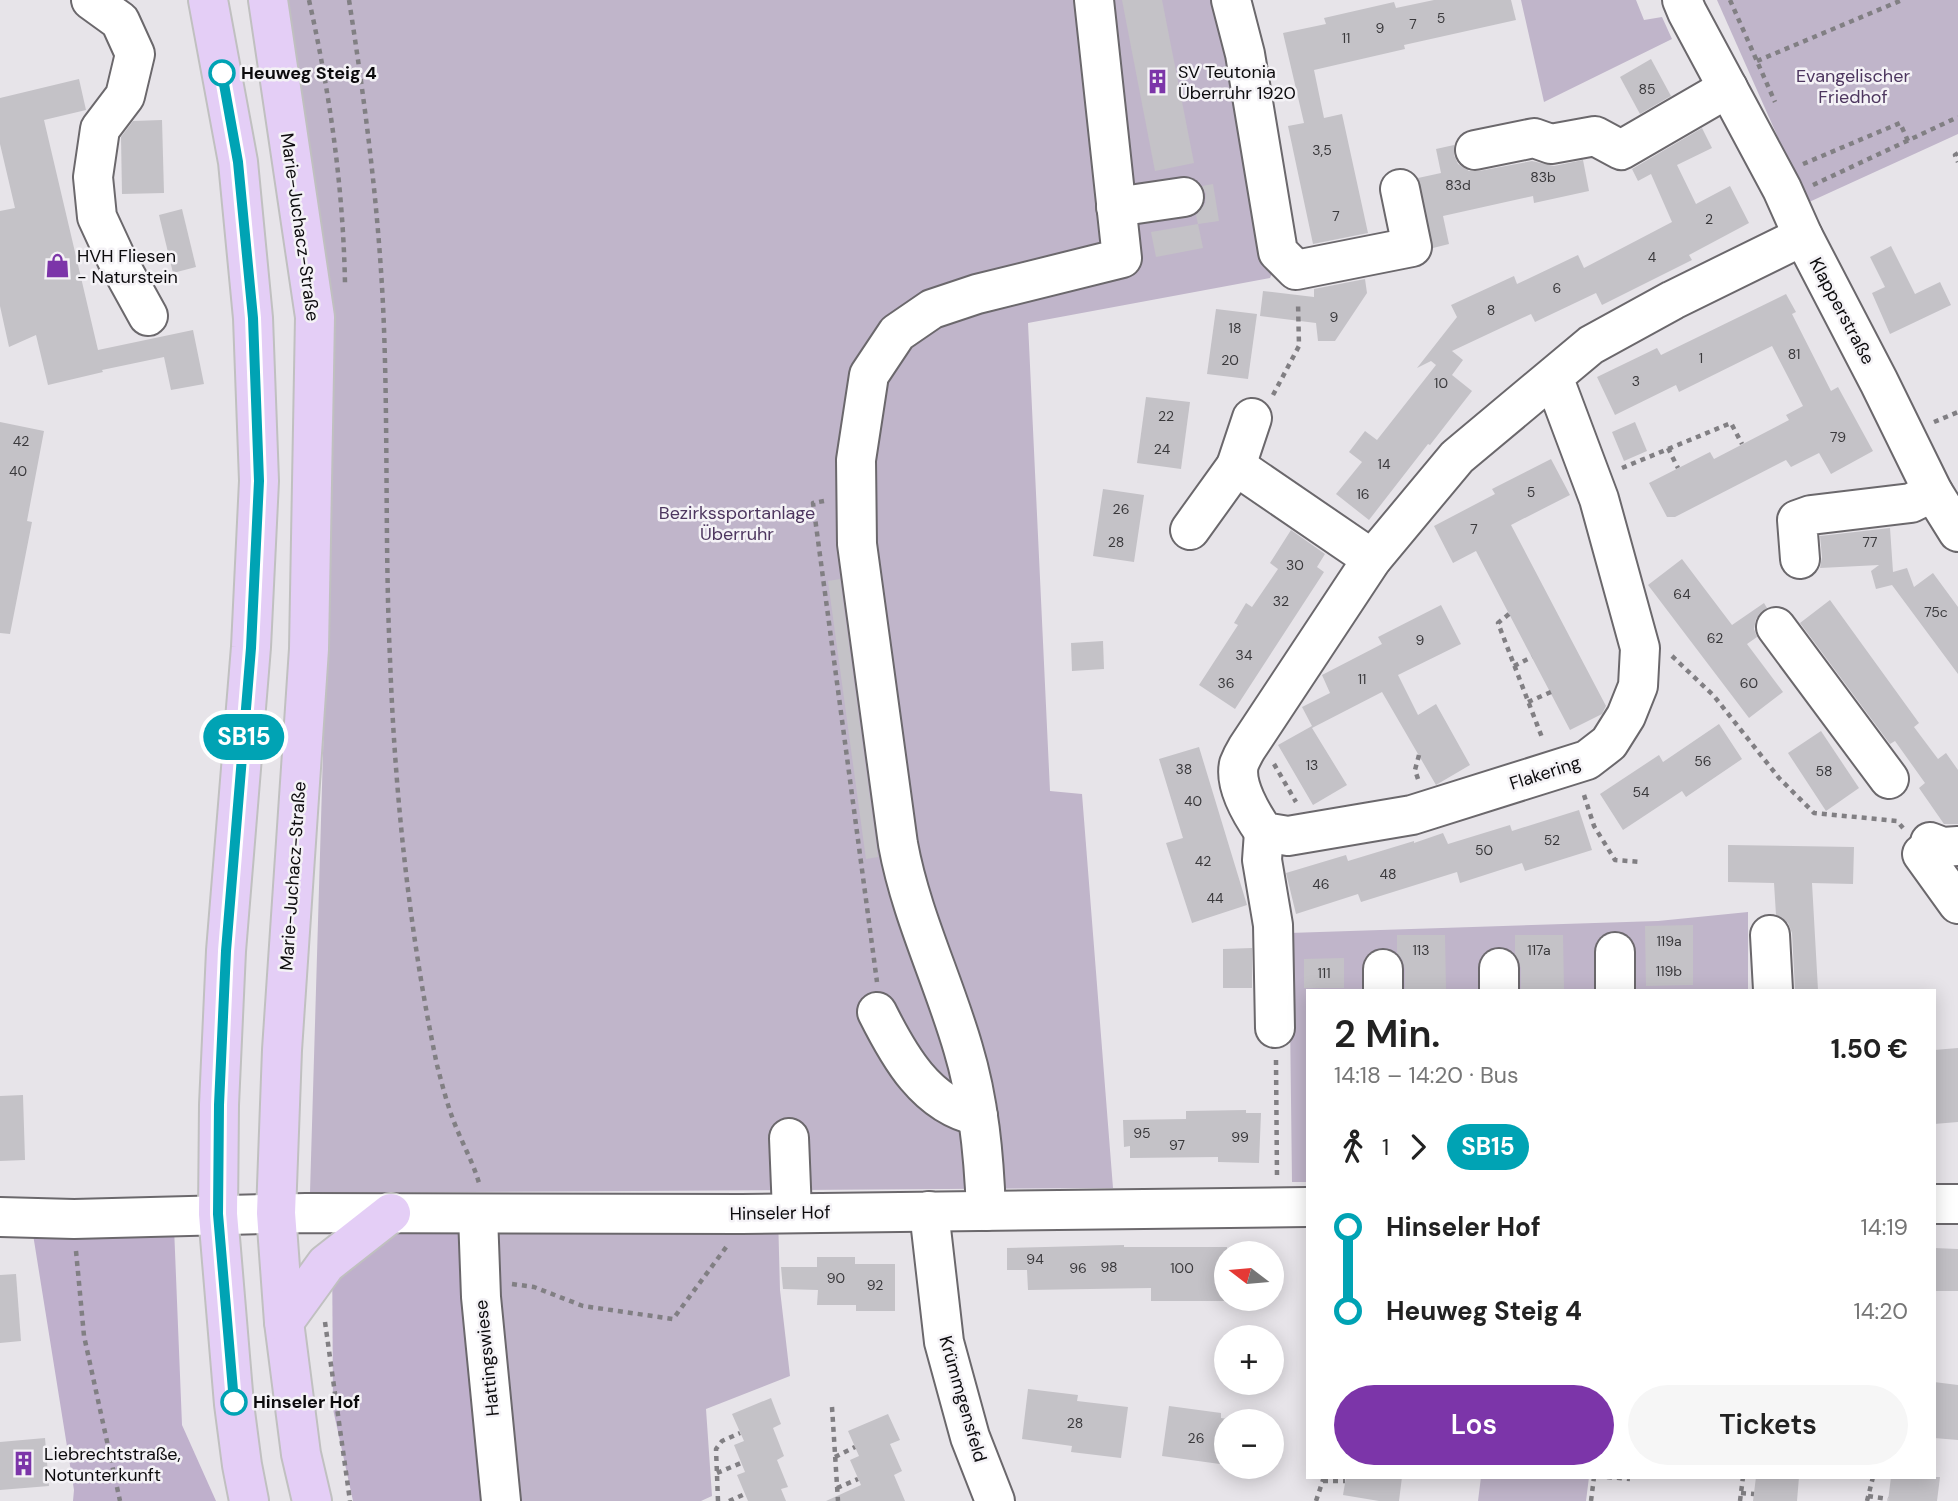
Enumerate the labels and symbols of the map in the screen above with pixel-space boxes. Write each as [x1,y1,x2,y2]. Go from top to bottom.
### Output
house number: 5 [1437,9,1445,27]
house number: 7 [1409,15,1417,33]
house number: 9 [1376,19,1385,37]
house number: 11 [1342,29,1350,47]
marker: Heuweg Steig 4 [209,60,235,86]
place label: SV Teutonia Überruhr 1920 [1178,60,1296,105]
place label: Heuweg Steig 4 [241,61,377,85]
park label: Evangelischer Friedhof [1796,64,1910,109]
building icon: SV Teutonia Überruhr 1920 [1144,68,1172,96]
house number: 85 [1638,80,1656,98]
street label: Marie-Juchacz-Straße [275,131,325,323]
house number: 3,5 [1312,141,1332,159]
house number: 83b [1530,168,1556,186]
house number: 83d [1445,176,1471,194]
house number: 7 [1332,207,1340,225]
house number: 2 [1705,210,1713,228]
place label: HVH Fliesen - Naturstein [77,244,178,289]
house number: 4 [1648,248,1657,266]
shop icon: HVH Fliesen - Naturstein [43,252,71,280]
street label: Klapperstraße [1804,253,1880,369]
house number: 6 [1553,279,1561,297]
house number: 8 [1487,301,1495,319]
house number: 9 [1330,308,1339,326]
house number: 18 [1229,319,1241,337]
house number: 81 [1788,345,1800,363]
house number: 1 [1699,349,1703,367]
house number: 20 [1221,351,1239,369]
house number: 3 [1632,372,1640,390]
house number: 10 [1434,374,1448,392]
house number: 22 [1158,407,1174,425]
house number: 79 [1830,428,1846,446]
house number: 42 [13,432,29,450]
house number: 24 [1154,440,1171,458]
house number: 14 [1378,455,1391,473]
house number: 40 [9,462,27,480]
house number: 5 [1527,483,1535,501]
house number: 16 [1356,485,1370,503]
house number: 26 [1113,500,1129,518]
park label: Bezirkssportanlage Überruhr [659,501,815,546]
house number: 7 [1470,520,1478,538]
house number: 28 [1108,533,1124,551]
house number: 77 [1863,533,1877,551]
house number: 30 [1286,556,1304,574]
house number: 64 [1673,585,1691,603]
house number: 32 [1273,592,1289,610]
house number: 75c [1924,603,1948,621]
house number: 62 [1707,629,1723,647]
house number: 9 [1416,631,1425,649]
house number: 34 [1236,646,1253,664]
house number: 11 [1358,670,1366,688]
house number: 36 [1217,674,1235,692]
house number: 60 [1740,674,1758,692]
line badge: SB15 [195,714,293,760]
street label: Flakering [1506,750,1584,796]
house number: 56 [1694,752,1712,770]
house number: 13 [1306,756,1318,774]
house number: 38 [1176,760,1192,778]
house number: 58 [1815,762,1833,780]
street label: Marie-Juchacz-Straße [274,781,312,971]
house number: 54 [1632,783,1650,801]
house number: 40 [1184,792,1202,810]
house number: 52 [1544,831,1560,849]
house number: 50 [1475,841,1493,859]
house number: 42 [1195,852,1211,870]
house number: 48 [1379,865,1397,883]
house number: 46 [1312,875,1330,893]
house number: 44 [1207,889,1224,907]
house number: 119a [1656,932,1682,950]
house number: 113 [1412,941,1430,959]
house number: 117a [1527,941,1551,959]
house number: 119b [1656,962,1682,980]
house number: 111 [1317,964,1331,982]
house number: 95 [1133,1124,1151,1142]
house number: 99 [1231,1128,1249,1146]
house number: 97 [1169,1136,1185,1154]
street label: Hinseler Hof [729,1200,831,1226]
north arrow [1214,1241,1284,1311]
house number: 94 [1026,1250,1044,1268]
house number: 98 [1100,1258,1118,1276]
house number: 96 [1069,1259,1087,1277]
house number: 100 [1170,1259,1194,1277]
house number: 90 [827,1269,845,1287]
house number: 92 [867,1276,883,1294]
street label: Hattingswiese [469,1299,505,1417]
street label: Krümmgensfeld [934,1333,992,1465]
marker: Hinseler Hof [221,1389,247,1415]
place label: Hinseler Hof [253,1390,360,1414]
house number: 28 [1067,1414,1083,1432]
house number: 26 [1188,1429,1204,1447]
place label: Liebrechtstraße, Notunterkunft [44,1442,181,1487]
building icon: Liebrechtstraße, Notunterkunft [10,1450,38,1478]

